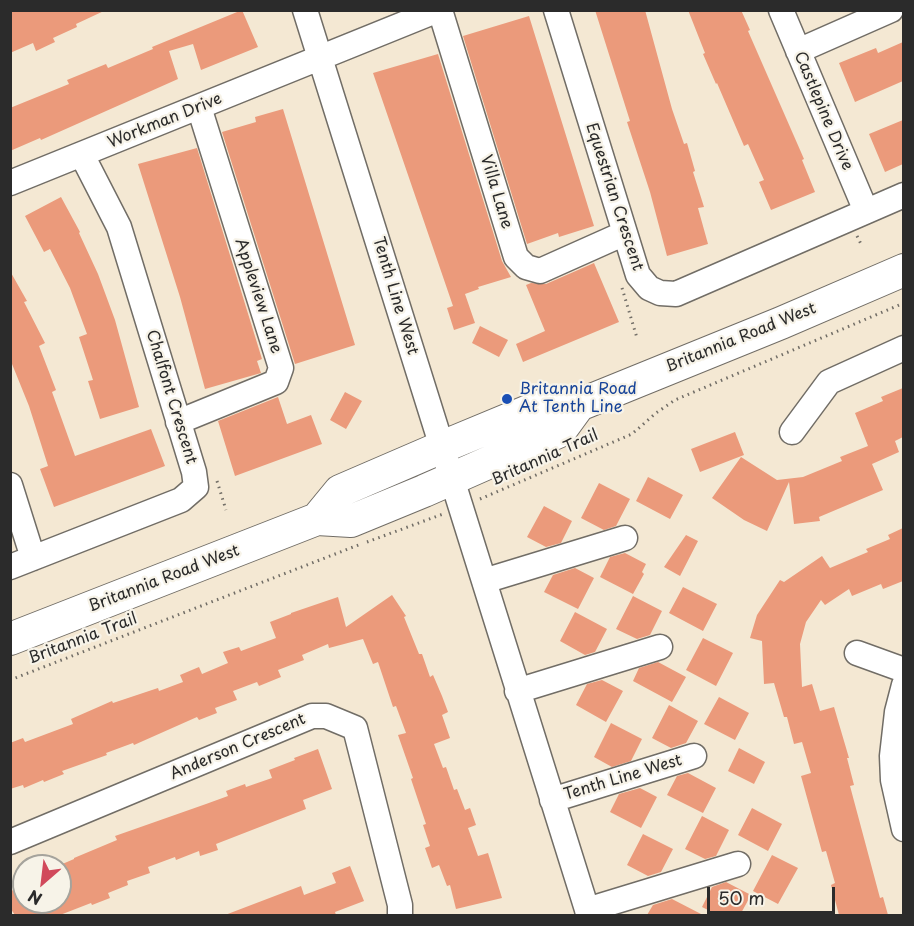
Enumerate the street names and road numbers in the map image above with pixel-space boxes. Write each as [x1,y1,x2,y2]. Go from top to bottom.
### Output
street label: Castlepine Drive [789,49,857,173]
street label: Workman Drive [105,89,225,153]
street label: Equestrian Crescent [581,121,647,273]
street label: Villa Lane [476,153,516,231]
street label: Tenth Line West [368,235,422,357]
street label: Appleview Lane [230,236,286,356]
street label: Britannia Road West [663,299,819,377]
street label: Chalfont Crescent [141,328,201,466]
street label: Britannia Trail [489,426,601,490]
street label: Britannia Road West [86,541,242,617]
street label: Britannia Trail [26,609,140,669]
street label: Anderson Crescent [167,710,309,784]
street label: Tenth Line West [562,751,684,805]

